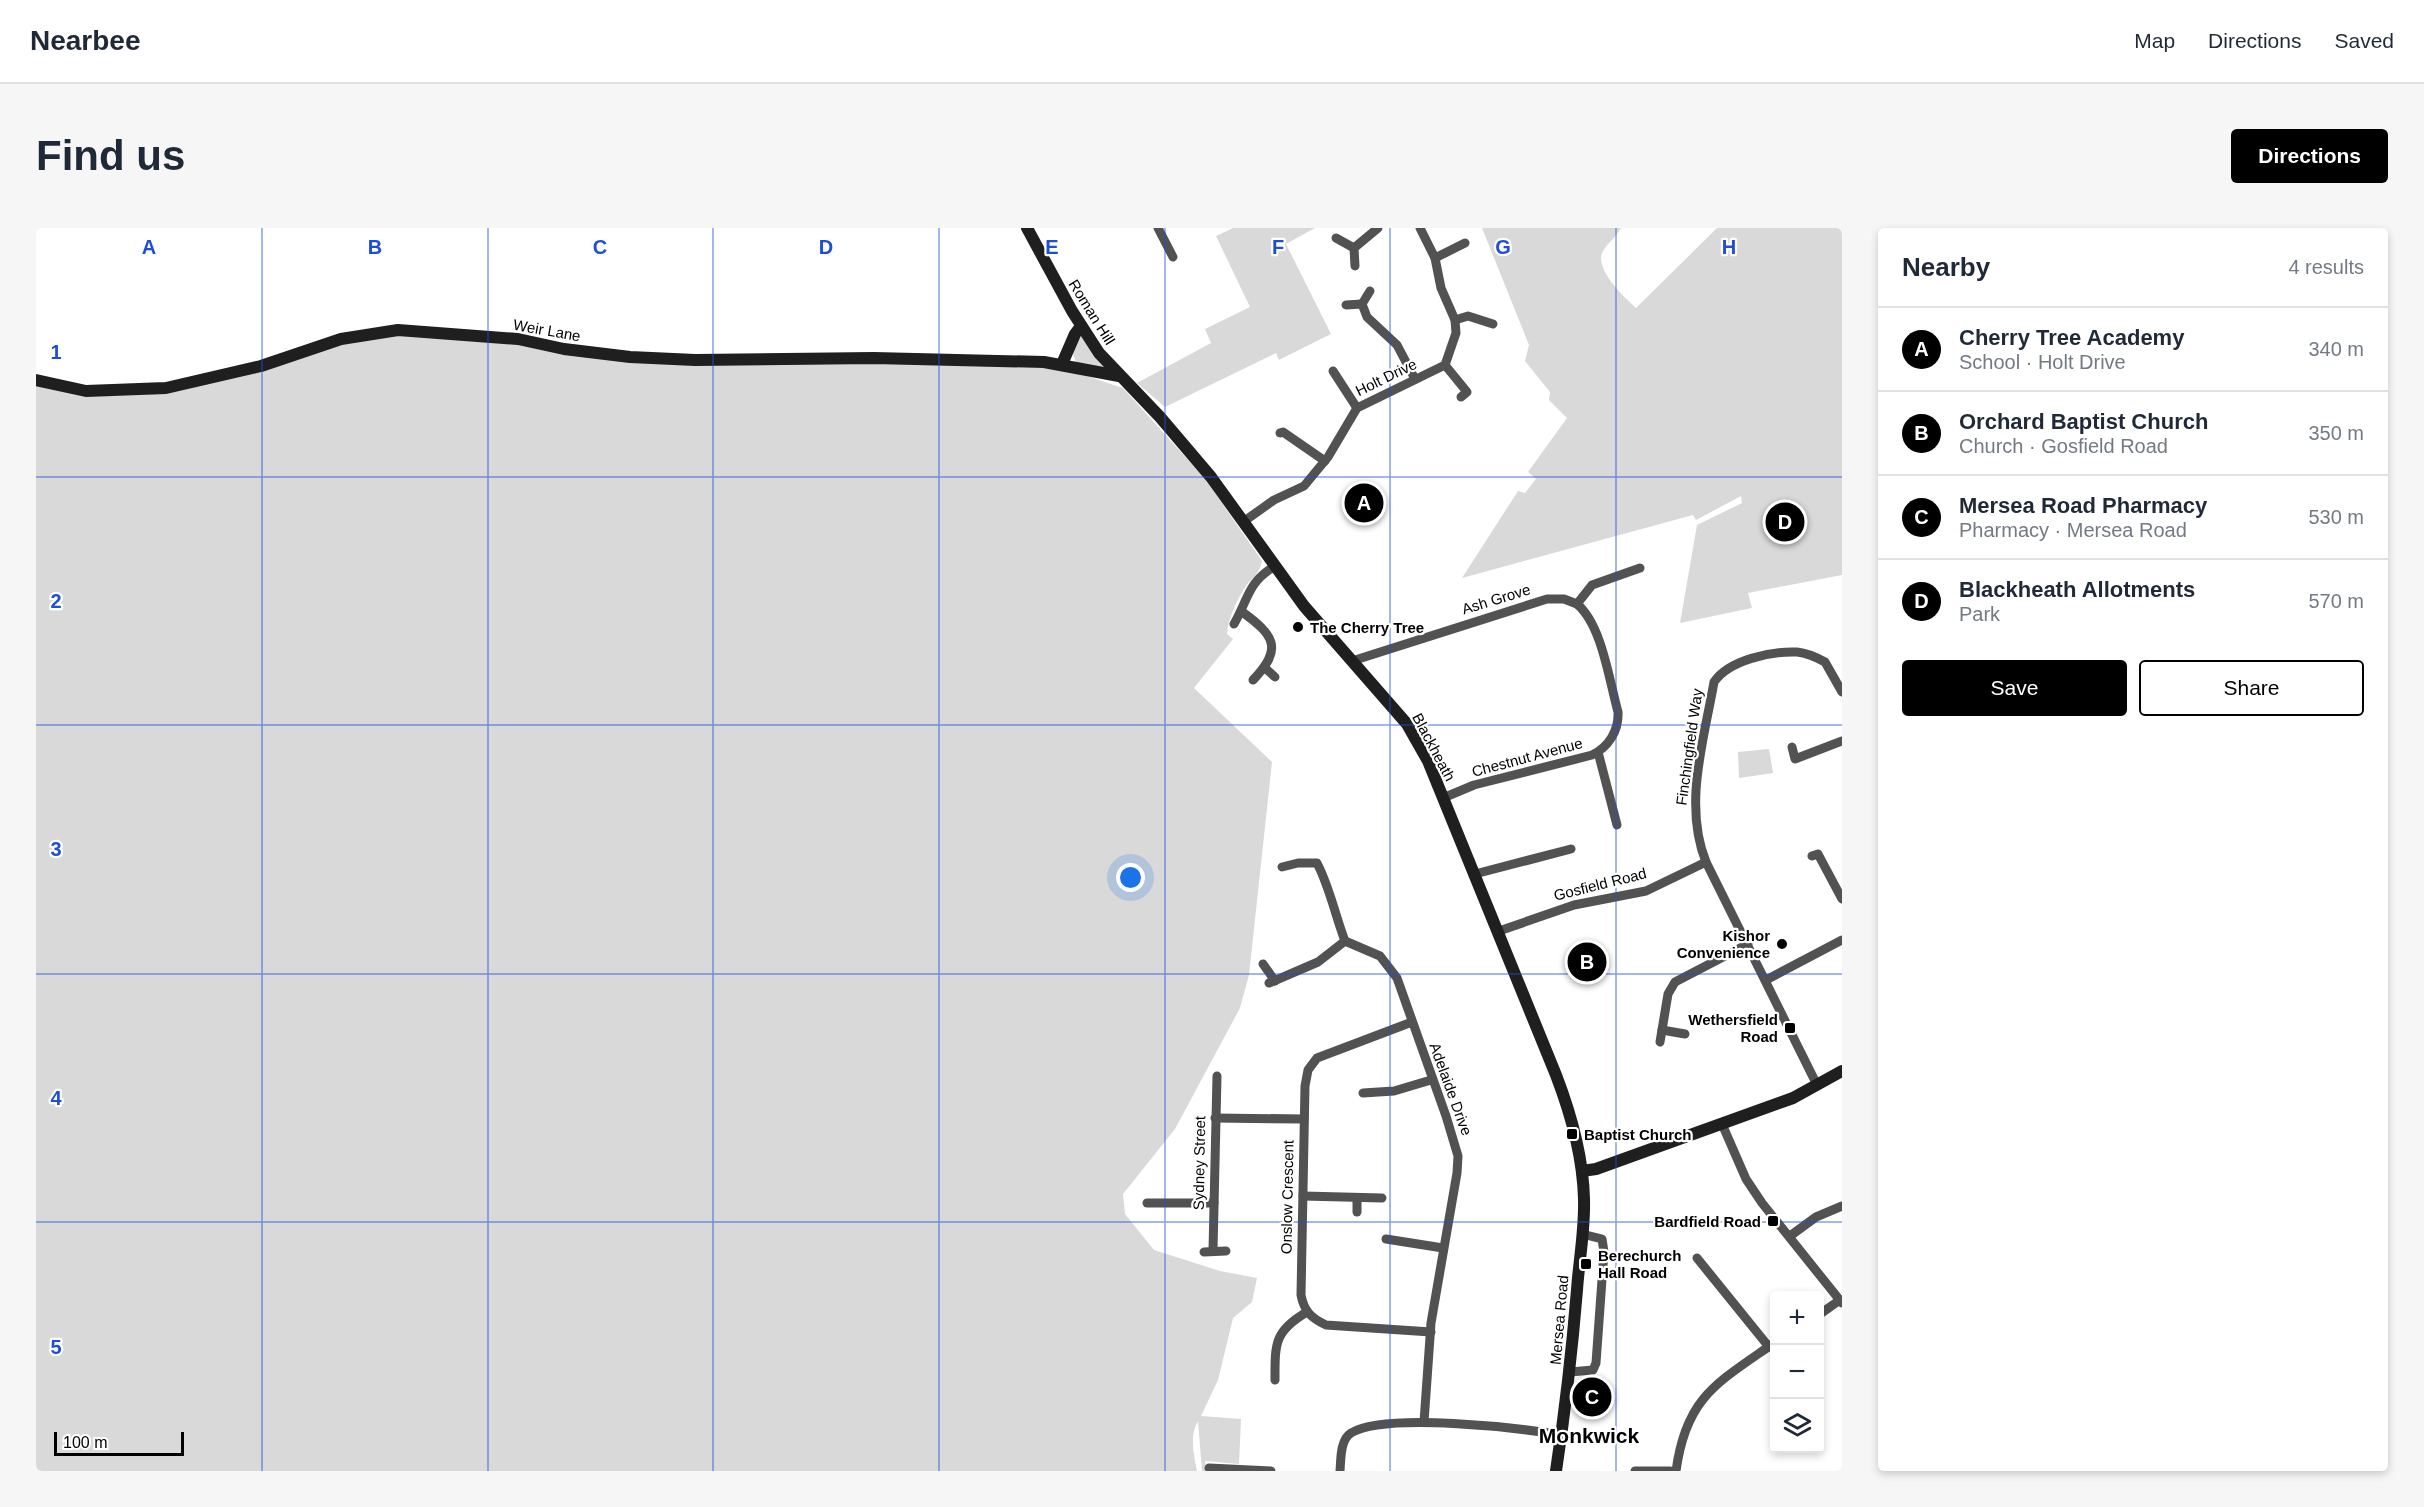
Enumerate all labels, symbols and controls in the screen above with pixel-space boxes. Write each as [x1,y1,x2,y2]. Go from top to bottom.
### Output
text: Nearbee [30,25,141,56]
text: Map [2134,29,2175,52]
text: Directions [2208,29,2301,52]
text: Saved [2334,29,2394,52]
button: Directions [2231,129,2388,183]
text: Find us [36,132,185,179]
text: A [142,236,156,258]
text: B [368,236,382,258]
text: C [593,236,607,258]
text: D [819,236,833,258]
text: E [1045,236,1059,258]
text: F [1272,236,1284,258]
text: G [1495,236,1511,258]
text: H [1722,236,1736,258]
text: Nearby [1902,252,1990,282]
text: 4 results [2288,256,2364,278]
street label: Roman Hill [1065,276,1119,348]
street label: Weir Lane [512,316,582,344]
text: Cherry Tree Academy [1959,325,2184,350]
text: A [1914,338,1929,360]
text: 340 m [2308,338,2364,360]
text: 1 [50,341,62,363]
text: School · Holt Drive [1959,351,2126,373]
street label: Holt Drive [1353,355,1419,399]
text: Orchard Baptist Church [1959,409,2208,434]
text: B [1914,422,1929,444]
text: 350 m [2308,422,2364,444]
text: Church · Gosfield Road [1959,435,2168,457]
pin: A [1344,480,1384,526]
text: Mersea Road Pharmacy [1959,493,2207,518]
pin: D [1766,500,1804,544]
text: C [1914,506,1929,528]
text: 530 m [2308,506,2364,528]
text: Pharmacy · Mersea Road [1959,519,2187,541]
text: Blackheath Allotments [1959,577,2195,602]
street label: Ash Grove [1460,581,1532,617]
text: 2 [50,590,62,612]
text: D [1914,590,1929,612]
text: 570 m [2308,590,2364,612]
text: Park [1959,603,2000,625]
place label: The Cherry Tree [1310,619,1424,636]
marker: The Cherry Tree [1291,620,1305,634]
button: Save [1902,660,2127,716]
button: Share [2139,660,2364,716]
street label: Finchingfield Way [1672,687,1706,807]
street label: Blackheath [1409,710,1459,784]
street label: Chestnut Avenue [1470,734,1584,780]
text: 3 [50,838,62,860]
your location [1116,863,1145,892]
street label: Gosfield Road [1552,864,1648,904]
place label: Kishor Convenience [1677,927,1770,961]
marker: Kishor Convenience [1775,937,1789,951]
pin: B [1568,940,1606,984]
place label: Wethersfield Road [1688,1011,1778,1045]
marker: Wethersfield Road [1783,1021,1797,1035]
street label: Adelaide Drive [1426,1040,1476,1138]
text: 4 [50,1087,62,1109]
street label: Sydney Street [1190,1115,1208,1210]
place label: Baptist Church [1584,1126,1692,1143]
marker: Baptist Church [1565,1127,1579,1141]
street label: Onslow Crescent [1278,1139,1297,1254]
place label: Bardfield Road [1654,1213,1761,1230]
marker: Bardfield Road [1766,1214,1780,1228]
place label: Berechurch Hall Road [1598,1247,1681,1281]
marker: Berechurch Hall Road [1579,1257,1593,1271]
street label: Mersea Road [1547,1274,1571,1366]
map controls [1770,1291,1824,1453]
button: + [1770,1291,1824,1345]
text: 5 [50,1336,62,1358]
button: − [1770,1345,1824,1399]
pin: C [1572,1374,1612,1420]
button: layers [1770,1399,1824,1453]
district label: Monkwick [1539,1424,1639,1447]
scale bar [54,1429,184,1456]
text: 100 m [63,1434,107,1451]

